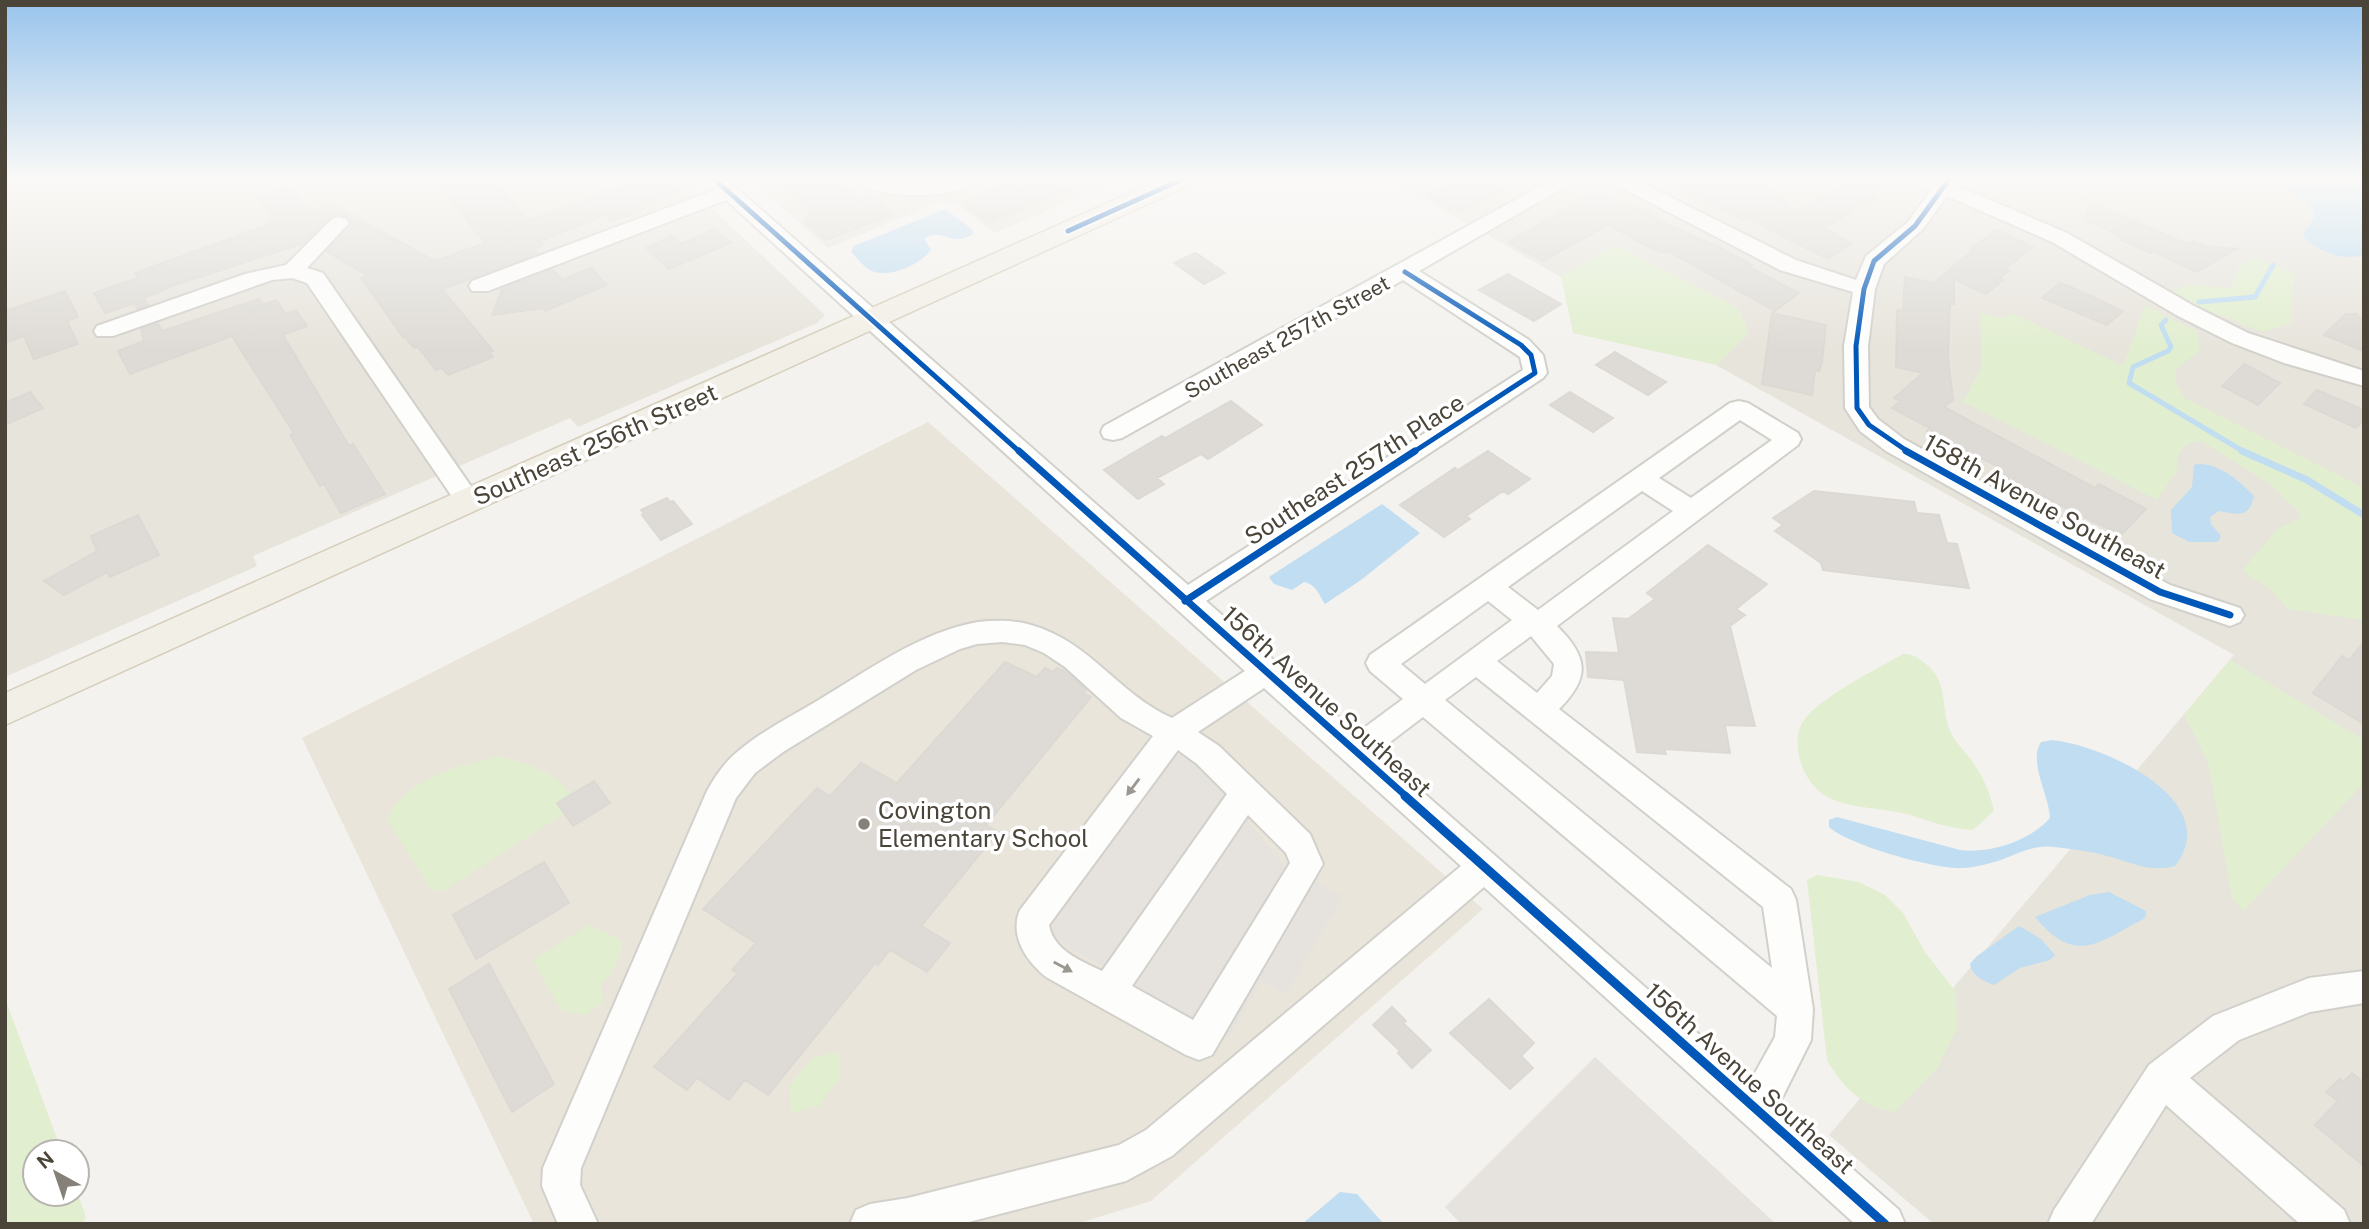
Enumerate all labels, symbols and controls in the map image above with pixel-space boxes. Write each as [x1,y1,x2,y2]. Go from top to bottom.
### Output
street label: Southeast 257th Street [1180,270,1394,404]
street label: Southeast 256th Street [469,378,721,510]
street label: Southeast 257th Place [1239,388,1469,550]
street label: 158th Avenue Southeast [1919,428,2171,584]
street label: 156th Avenue Southeast [1217,600,1437,802]
one-way arrow [1127,778,1141,796]
place label: Covington Elementary School [878,796,1089,852]
marker: Covington Elementary School [856,816,872,832]
one-way arrow [1053,961,1072,973]
street label: 156th Avenue Southeast [1640,977,1860,1179]
north arrow [21,1138,91,1208]
text: N [32,1147,58,1173]

